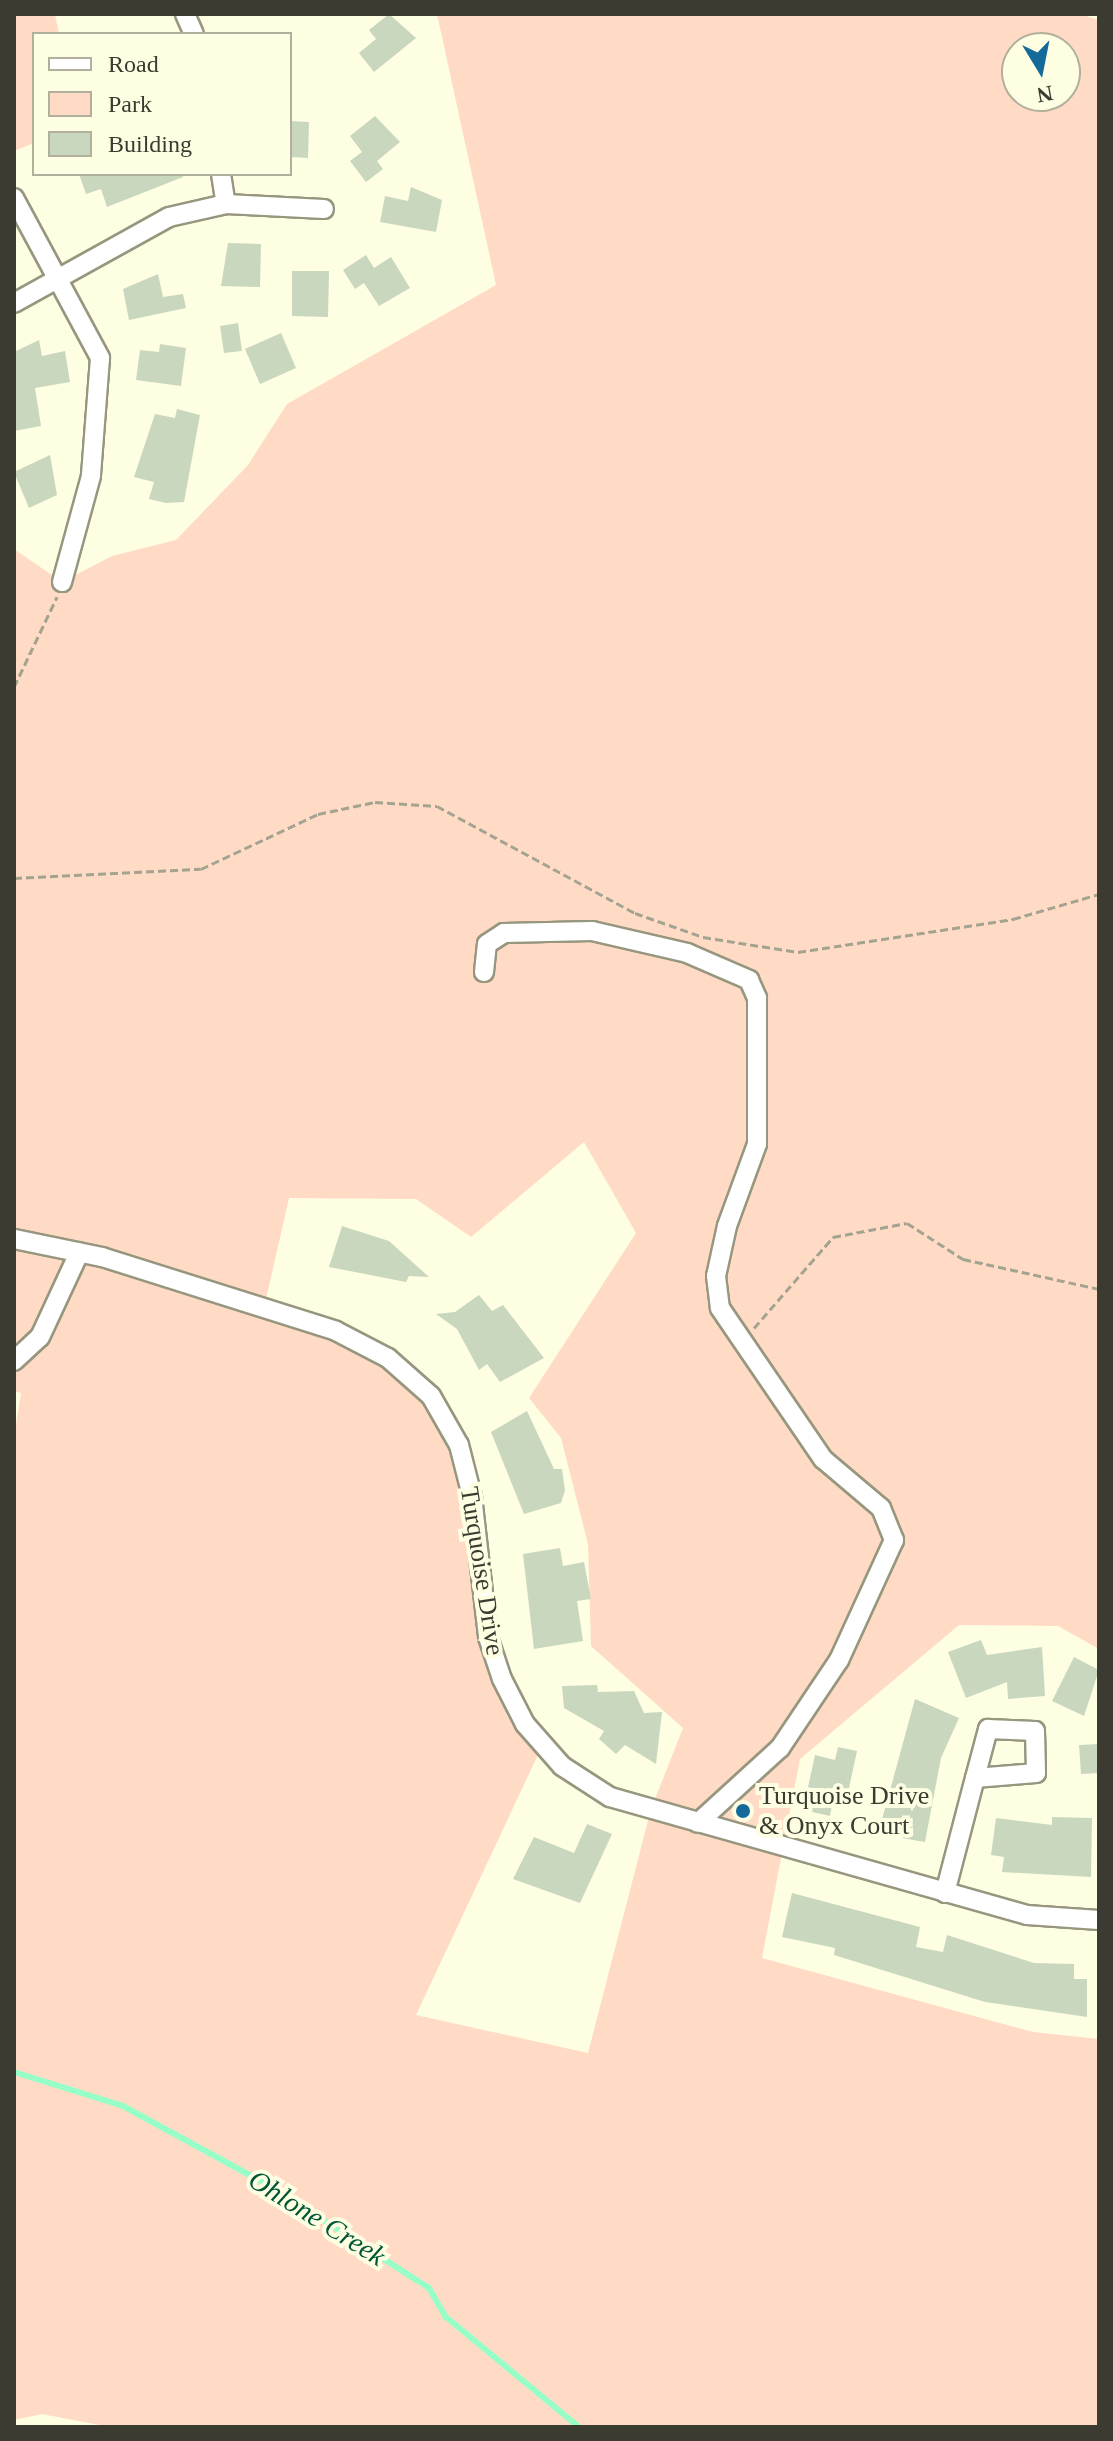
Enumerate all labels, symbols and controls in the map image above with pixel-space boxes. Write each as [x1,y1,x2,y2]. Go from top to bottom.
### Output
legend [32,32,292,176]
north arrow [1001,32,1081,112]
text: Road [108,51,159,77]
text: N [1035,80,1055,108]
text: Park [108,91,152,117]
text: Building [108,131,192,157]
street label: Turquoise Drive [453,1485,511,1657]
place label: Turquoise Drive & Onyx Court [759,1780,929,1842]
marker: Turquoise Drive & Onyx Court [734,1802,752,1820]
water label: Ohlone Creek [242,2163,392,2273]

